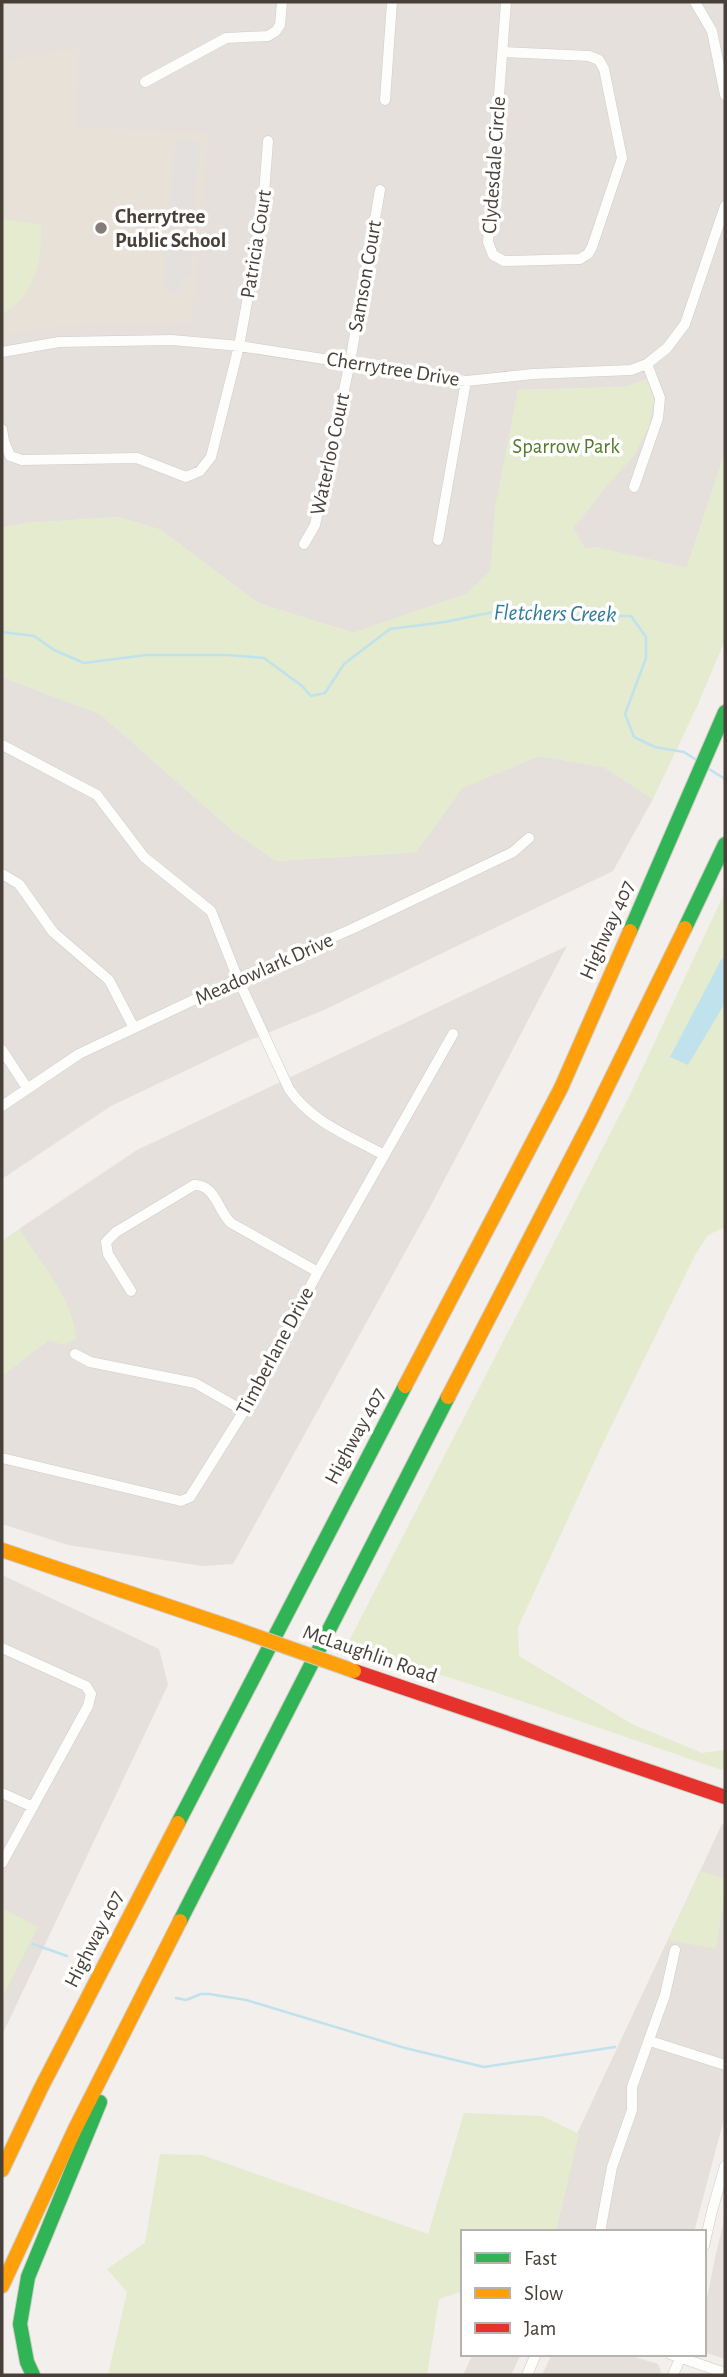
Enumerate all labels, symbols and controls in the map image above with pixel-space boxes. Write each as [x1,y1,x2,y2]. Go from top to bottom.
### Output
street label: Clydesdale Circle [479,96,509,234]
street label: Patricia Court [237,188,275,300]
place label: Cherrytree Public School [115,206,226,251]
street label: Samson Court [345,218,385,333]
marker: Cherrytree Public School [93,220,109,236]
street label: Cherrytree Drive [325,348,461,390]
street label: Waterloo Court [307,391,353,517]
park label: Sparrow Park [512,436,620,457]
water label: Fletchers Creek [493,601,617,627]
street label: Highway 407 [576,877,638,983]
street label: Meadowlark Drive [192,929,336,1009]
street label: Timberlane Drive [232,1283,318,1419]
street label: Highway 407 [321,1384,389,1488]
street label: McLaughlin Road [300,1621,440,1687]
street label: Highway 407 [61,1887,127,1991]
legend [461,2230,706,2356]
text: Fast [524,2248,557,2269]
text: Slow [524,2283,563,2304]
text: Jam [524,2318,556,2339]

